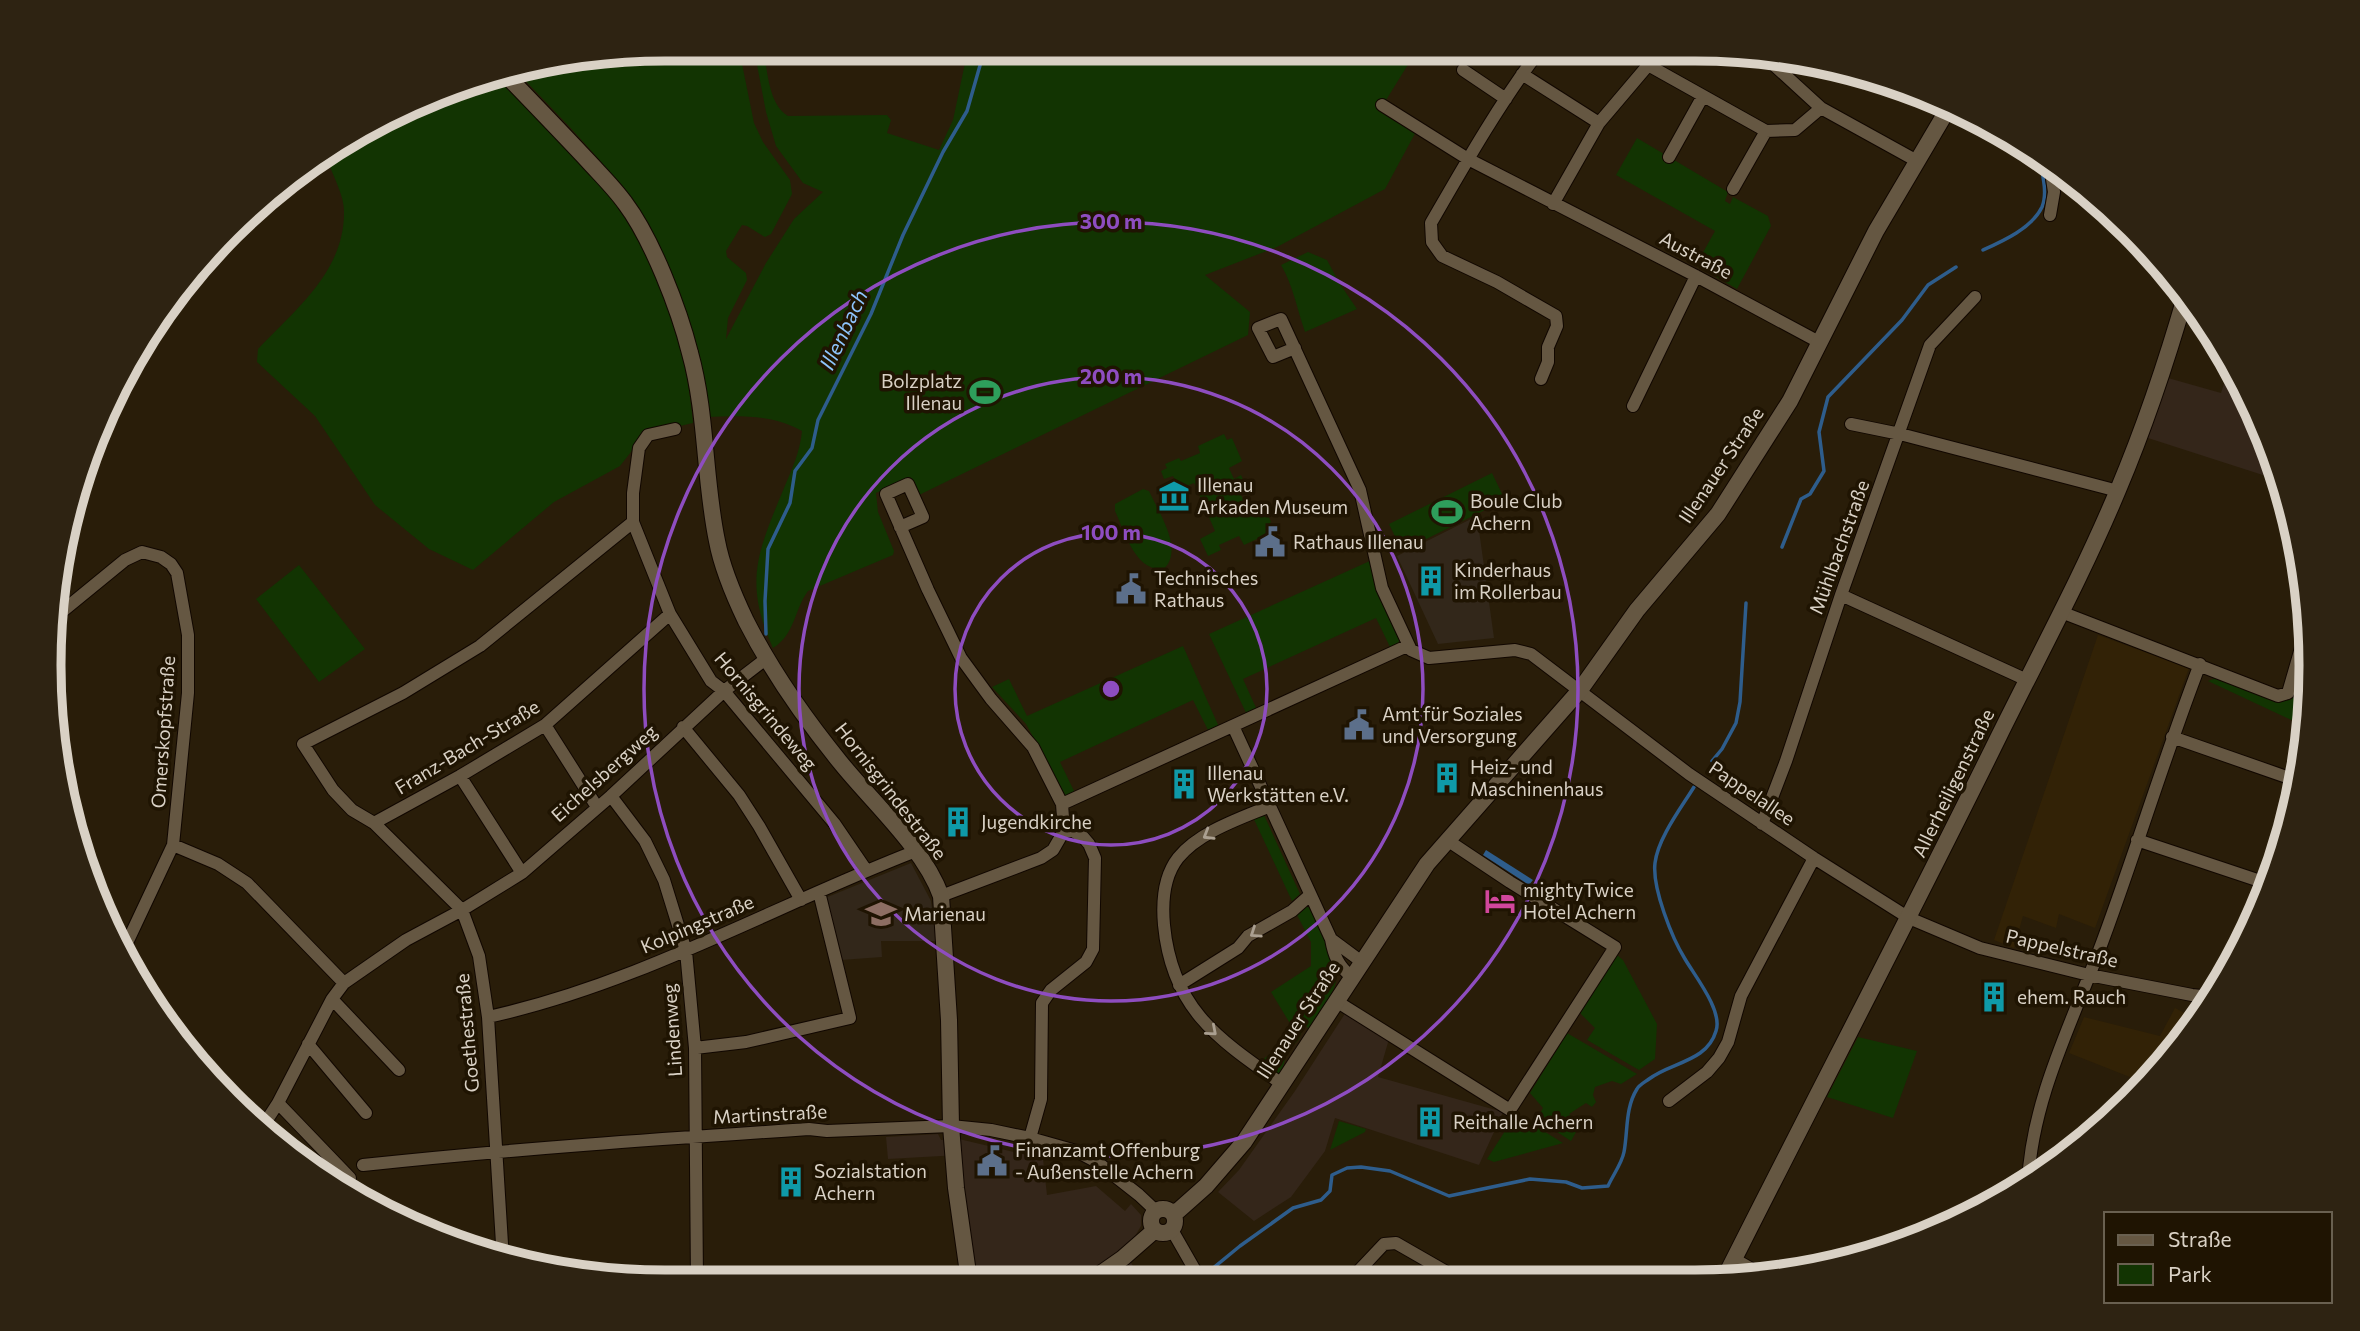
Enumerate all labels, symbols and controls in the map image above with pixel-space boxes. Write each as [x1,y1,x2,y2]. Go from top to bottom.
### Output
text: 300 m [1080,208,1142,233]
street label: Austraße [1656,226,1736,283]
water label: Illenbach [813,285,872,373]
text: 200 m [1080,363,1142,388]
place label: Bolzplatz Illenau [881,369,962,414]
sports icon: Bolzplatz Illenau [968,375,1002,409]
street label: Illenauer Straße [1673,402,1768,527]
place label: Illenau Arkaden Museum [1197,473,1348,518]
street label: Mühlbachstraße [1804,477,1873,617]
museum icon: Illenau Arkaden Museum [1157,479,1191,513]
place label: Boule Club Achern [1470,489,1562,534]
sports icon: Boule Club Achern [1430,495,1464,529]
text: 100 m [1081,519,1141,544]
public building icon: Rathaus Illenau [1253,525,1287,559]
place label: Rathaus Illenau [1293,530,1424,553]
place label: Kinderhaus im Rollerbau [1454,558,1562,603]
building icon: Kinderhaus im Rollerbau [1414,564,1448,598]
place label: Technisches Rathaus [1154,566,1258,611]
public building icon: Technisches Rathaus [1114,572,1148,606]
street label: Hornisgrindeweg [710,647,823,774]
street label: Omerskopfstraße [146,655,179,809]
centre of rings [1099,677,1123,701]
street label: Franz-Bach-Straße [390,694,543,799]
place label: Amt für Soziales und Versorgung [1382,702,1523,747]
street label: Allerheiligenstraße [1907,705,1998,861]
public building icon: Amt für Soziales und Versorgung [1342,708,1376,742]
street label: Hornisgrindestraße [831,718,952,864]
street label: Eichelsbergweg [546,719,661,826]
place label: Heiz- und Maschinenhaus [1470,755,1604,800]
street label: Pappelallee [1705,755,1800,830]
place label: Illenau Werkstätten e.V. [1207,761,1349,806]
building icon: Heiz- und Maschinenhaus [1430,761,1464,795]
building icon: Illenau Werkstätten e.V. [1167,767,1201,801]
building icon: Jugendkirche [941,805,975,839]
place label: Jugendkirche [981,810,1092,833]
one-way arrow [1203,827,1216,840]
place label: mightyTwice Hotel Achern [1523,878,1636,923]
hotel icon: mightyTwice Hotel Achern [1483,884,1517,918]
street label: Kolpingstraße [637,889,757,958]
school or university icon: Marienau [864,897,898,931]
place label: Marienau [904,902,986,925]
street label: Pappelstraße [2004,923,2120,972]
one-way arrow [1250,925,1263,938]
street label: Illenauer Straße [1251,957,1344,1083]
street label: Goethestraße [450,973,483,1093]
building icon: ehem. Rauch [1977,980,2011,1014]
street label: Lindenweg [657,983,686,1077]
place label: ehem. Rauch [2017,985,2126,1008]
one-way arrow [1204,1023,1217,1035]
street label: Martinstraße [712,1099,828,1128]
building icon: Reithalle Achern [1413,1105,1447,1139]
place label: Reithalle Achern [1453,1110,1593,1133]
place label: Finanzamt Offenburg - Außenstelle Achern [1015,1138,1200,1183]
public building icon: Finanzamt Offenburg - Außenstelle Achern [975,1144,1009,1178]
place label: Sozialstation Achern [814,1159,927,1204]
building icon: Sozialstation Achern [774,1165,808,1199]
legend [2104,1212,2332,1303]
text: Straße [2168,1226,2232,1251]
text: Park [2168,1261,2212,1286]

